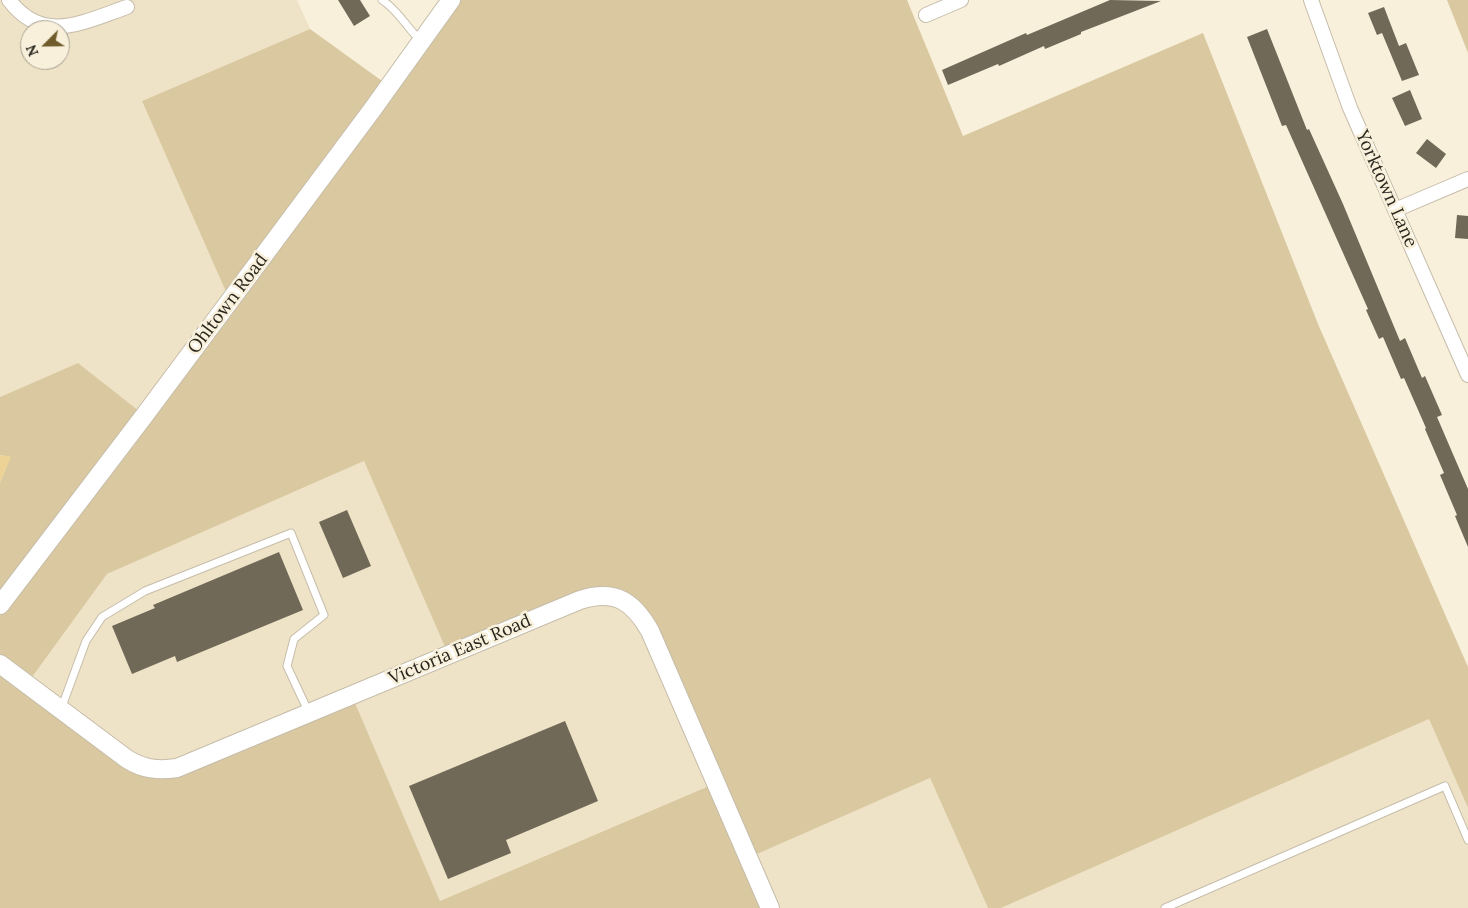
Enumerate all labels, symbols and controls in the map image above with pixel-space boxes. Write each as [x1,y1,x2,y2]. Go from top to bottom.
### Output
north arrow [20,20,70,70]
text: N [22,42,43,59]
street label: Yorktown Lane [1350,127,1422,251]
street label: Ohltown Road [184,250,272,358]
street label: Victoria East Road [386,610,534,690]

